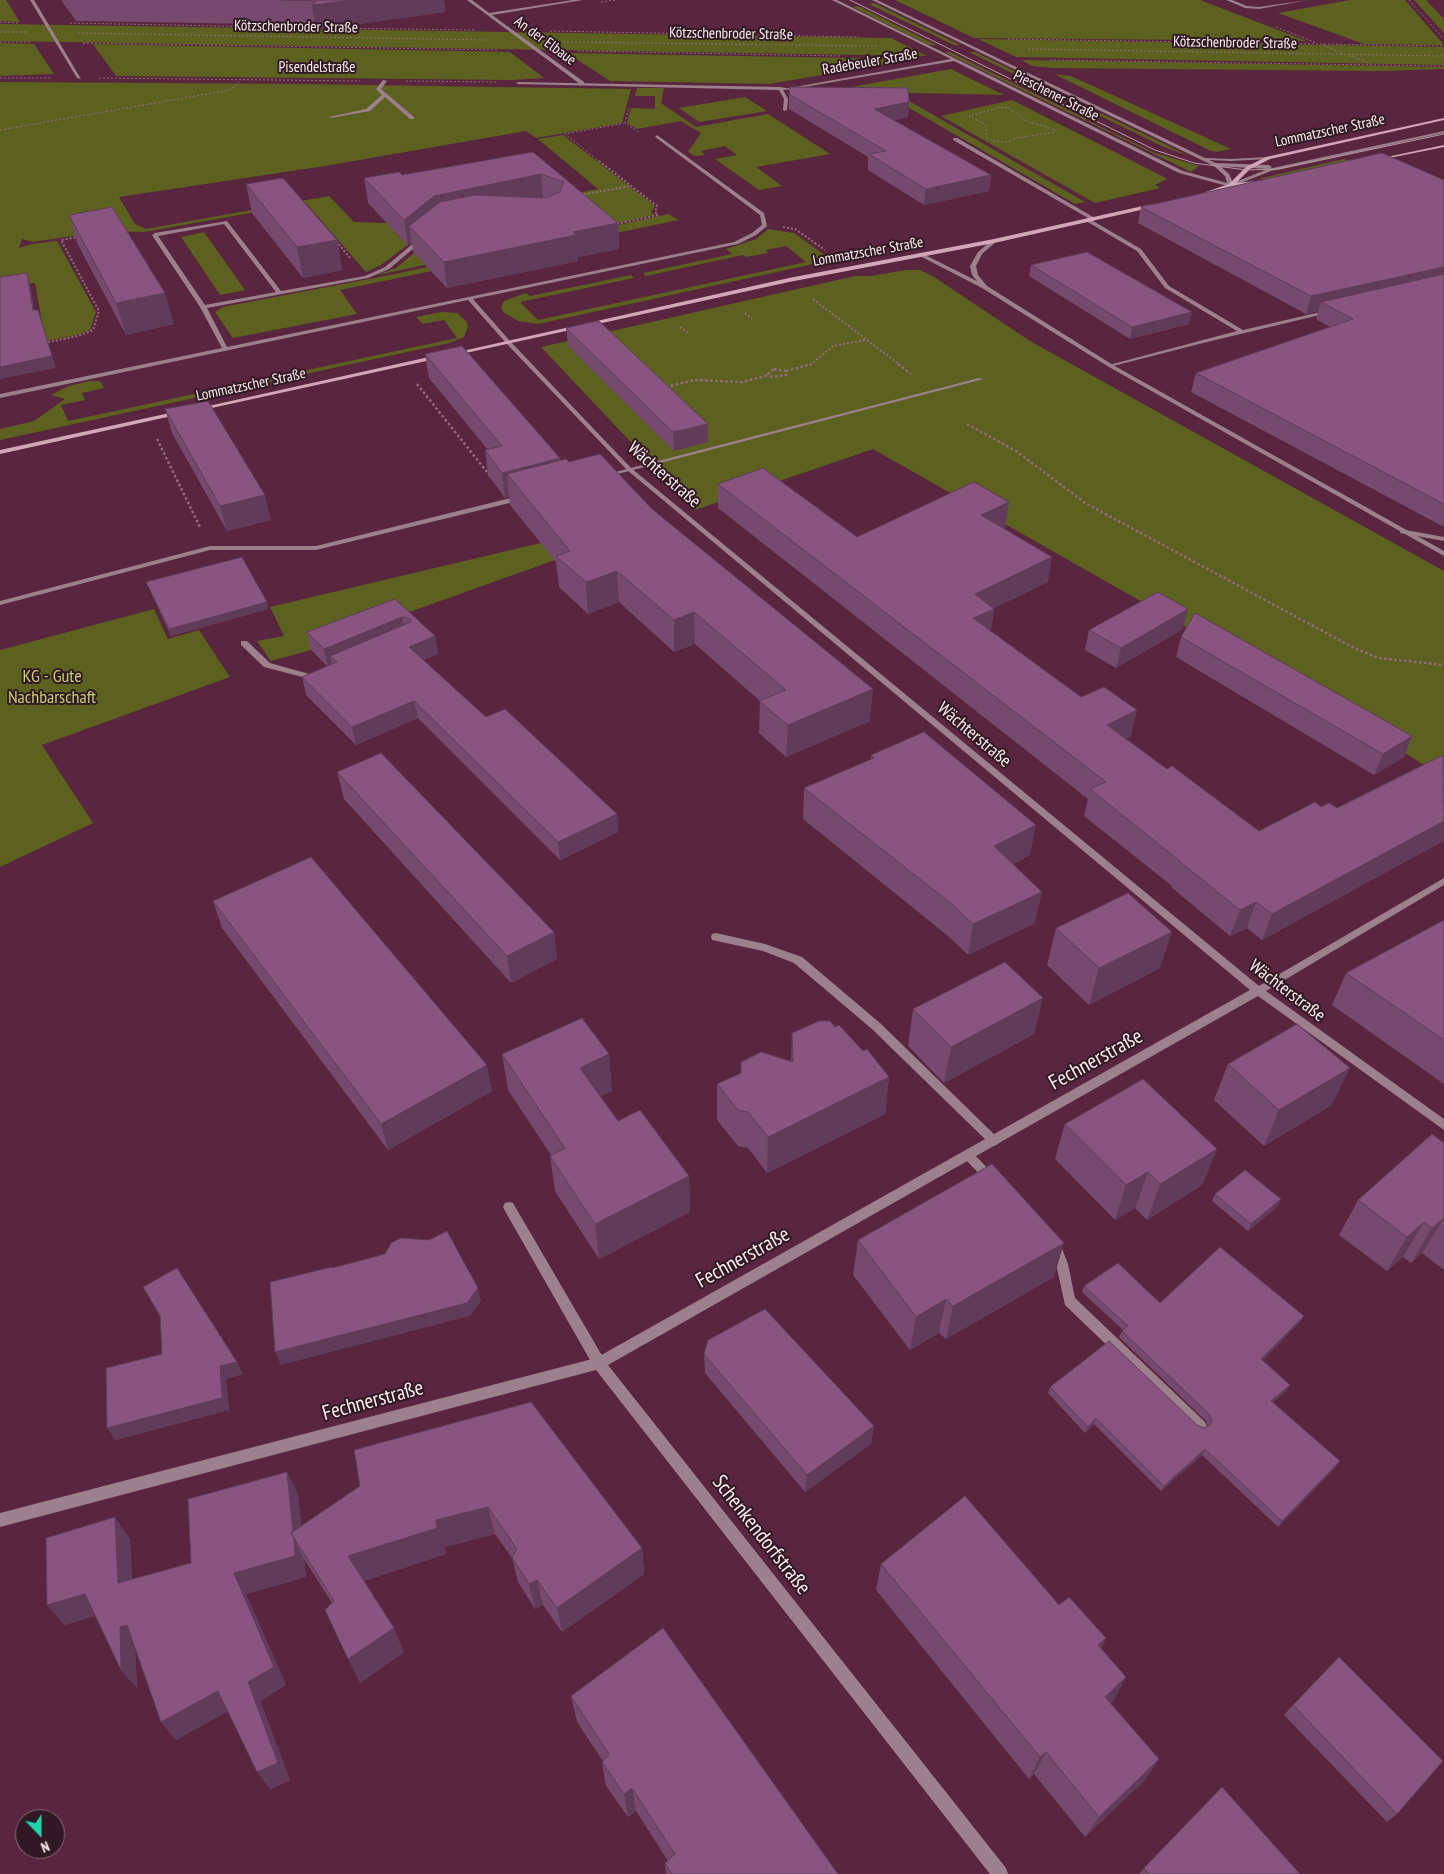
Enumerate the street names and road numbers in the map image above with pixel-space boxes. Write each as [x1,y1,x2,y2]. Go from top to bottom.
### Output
street label: An der Elbaue [511,13,579,69]
street label: Kötzschenbroder Straße [234,17,358,37]
street label: Kötzschenbroder Straße [669,24,793,44]
street label: Kötzschenbroder Straße [1173,33,1297,53]
street label: Radebeuler Straße [821,45,919,79]
street label: Pisendelstraße [279,59,355,77]
street label: Pieschener Straße [1010,67,1102,125]
street label: Lommatzscher Straße [1273,111,1387,151]
street label: Lommatzscher Straße [811,233,925,271]
street label: Lommatzscher Straße [194,365,308,405]
street label: Wächterstraße [623,437,705,513]
street label: Wächterstraße [933,698,1015,772]
street label: Wächterstraße [1245,955,1329,1027]
street label: Fechnerstraße [1045,1024,1147,1096]
street label: Fechnerstraße [692,1222,794,1294]
street label: Fechnerstraße [320,1375,426,1427]
street label: Schenkendorfstraße [707,1470,815,1600]

